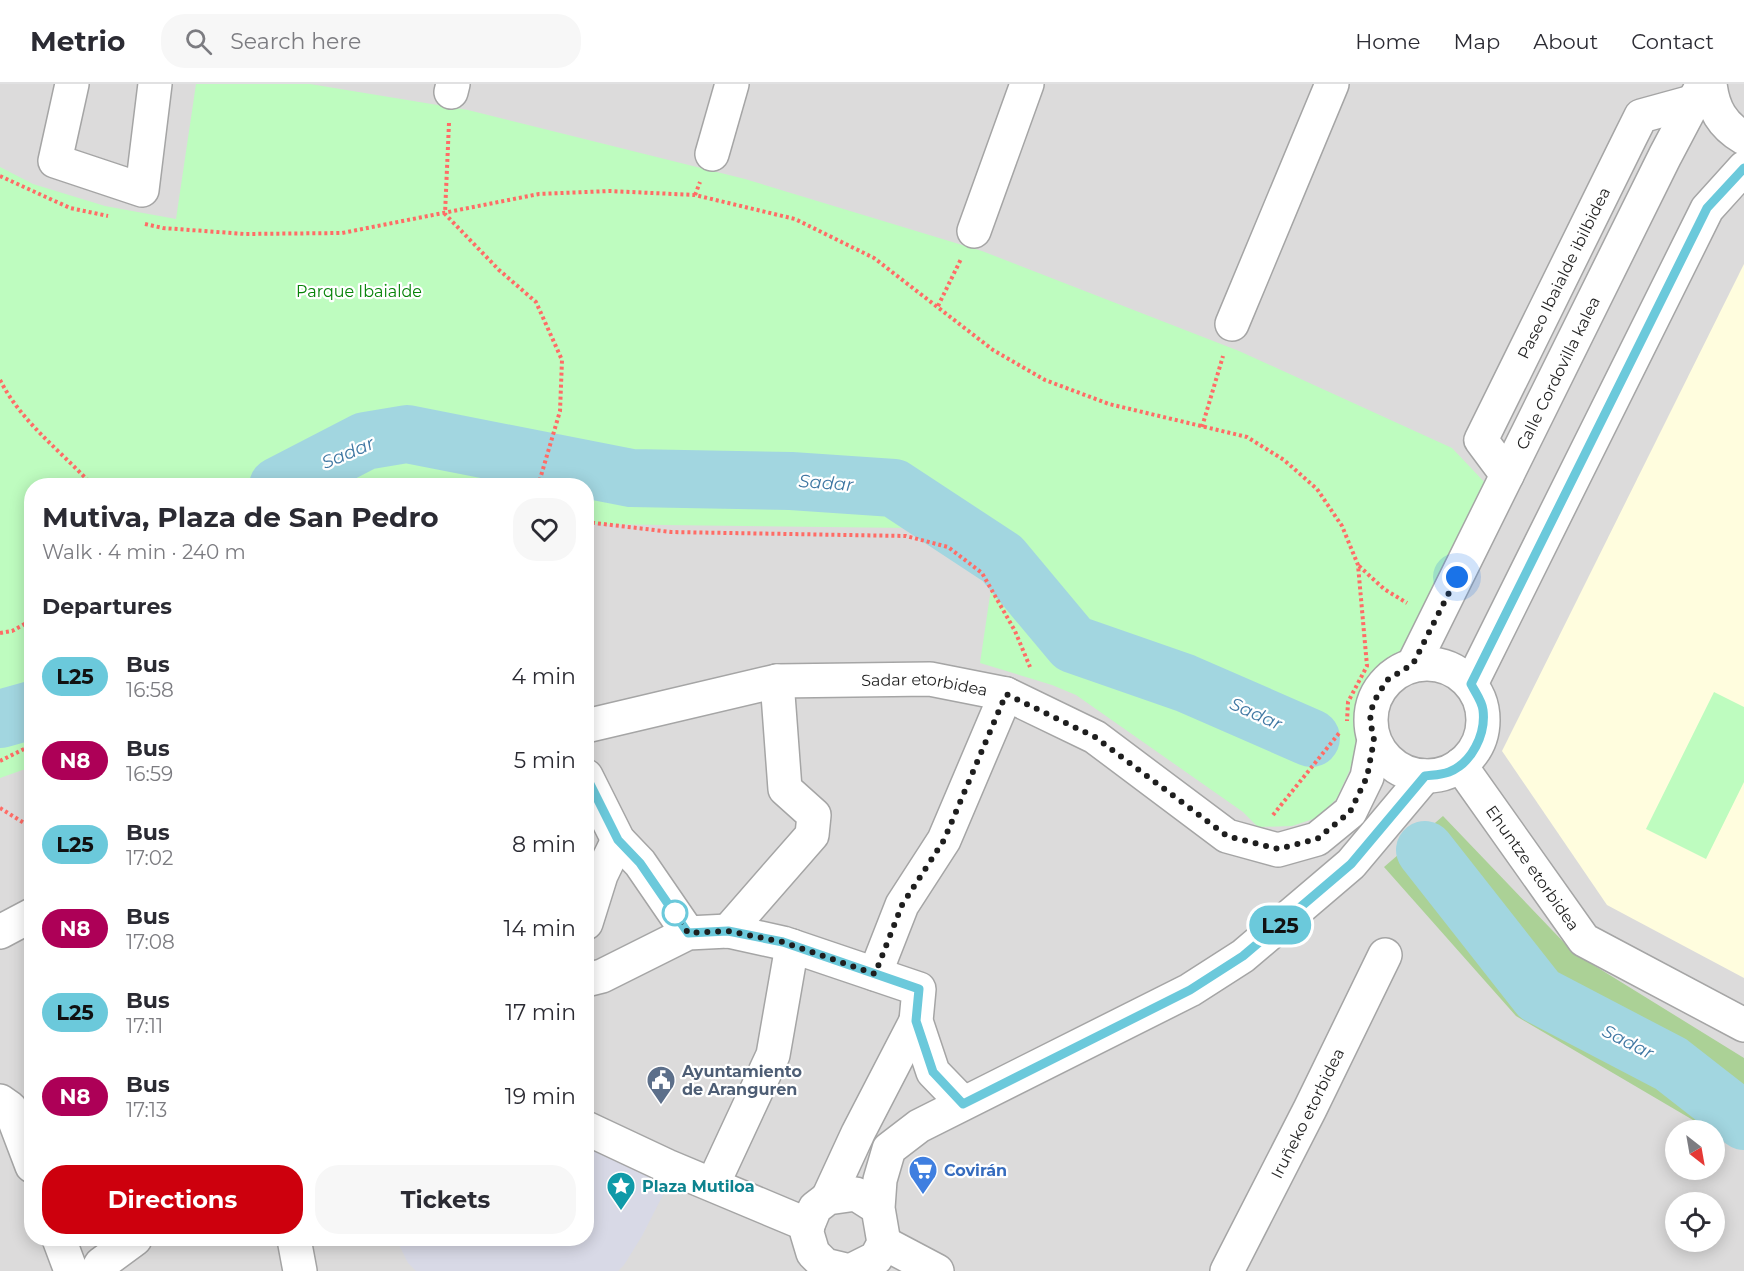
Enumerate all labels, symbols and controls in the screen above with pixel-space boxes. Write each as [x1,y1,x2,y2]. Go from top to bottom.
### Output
search box [161,14,581,68]
text: Metrio [30,24,125,58]
icon: search [182,25,215,58]
text: Search here [230,28,361,55]
text: Home [1355,29,1420,54]
text: Map [1453,29,1500,54]
text: About [1533,29,1598,54]
text: Contact [1631,29,1714,54]
street label: Paseo Ibaialde ibilbidea [1513,184,1614,362]
park label: Parque Ibaialde [296,282,422,301]
street label: Calle Cordovilla kalea [1512,293,1604,453]
water label: Sadar [318,432,378,474]
water label: Sadar [798,470,855,496]
button: heart [513,498,576,561]
text: Mutiva, Plaza de San Pedro [42,500,439,534]
text: Walk · 4 min · 240 m [42,540,246,564]
your location [1442,562,1472,592]
text: Departures [42,593,172,620]
text: Bus [126,651,170,678]
text: 4 min [512,663,576,690]
text: L25 [56,664,94,689]
street label: Sadar etorbidea [861,669,989,700]
text: 16:58 [126,678,174,702]
water label: Sadar [1226,693,1286,736]
text: Bus [126,735,170,762]
text: 5 min [514,747,576,774]
text: N8 [60,748,90,773]
text: 16:59 [126,762,173,786]
street label: Ehuntze etorbidea [1482,802,1584,934]
text: Bus [126,819,170,846]
text: 8 min [512,831,576,858]
text: L25 [56,832,94,857]
text: 17:02 [126,846,173,870]
unlabelled marker [662,900,688,926]
text: Bus [126,903,170,930]
line badge: L25 [1246,906,1314,944]
text: L25 [1261,913,1299,938]
text: 14 min [504,915,576,942]
text: N8 [60,916,90,941]
text: 17:08 [126,930,175,954]
text: Bus [126,987,170,1014]
text: 17 min [505,999,576,1026]
text: L25 [56,1000,94,1025]
text: 17:11 [126,1014,163,1038]
water label: Sadar [1599,1020,1658,1065]
street label: Iruñeko etorbidea [1267,1045,1348,1182]
place label: Ayuntamiento de Aranguren [681,1062,802,1099]
public building icon: Ayuntamiento de Aranguren [645,1064,677,1106]
text: Bus [126,1071,170,1098]
text: 19 min [505,1083,576,1110]
text: N8 [60,1084,90,1109]
text: 17:13 [126,1098,167,1122]
north arrow [1665,1120,1725,1180]
map controls [1665,1120,1725,1252]
supermarket icon: Covirán [907,1154,939,1196]
place label: Covirán [944,1161,1007,1180]
button: Directions [42,1165,303,1234]
button: Tickets [315,1165,576,1234]
place icon: Plaza Mutiloa [605,1170,637,1212]
place label: Plaza Mutiloa [642,1177,755,1196]
button: locate [1665,1192,1725,1252]

